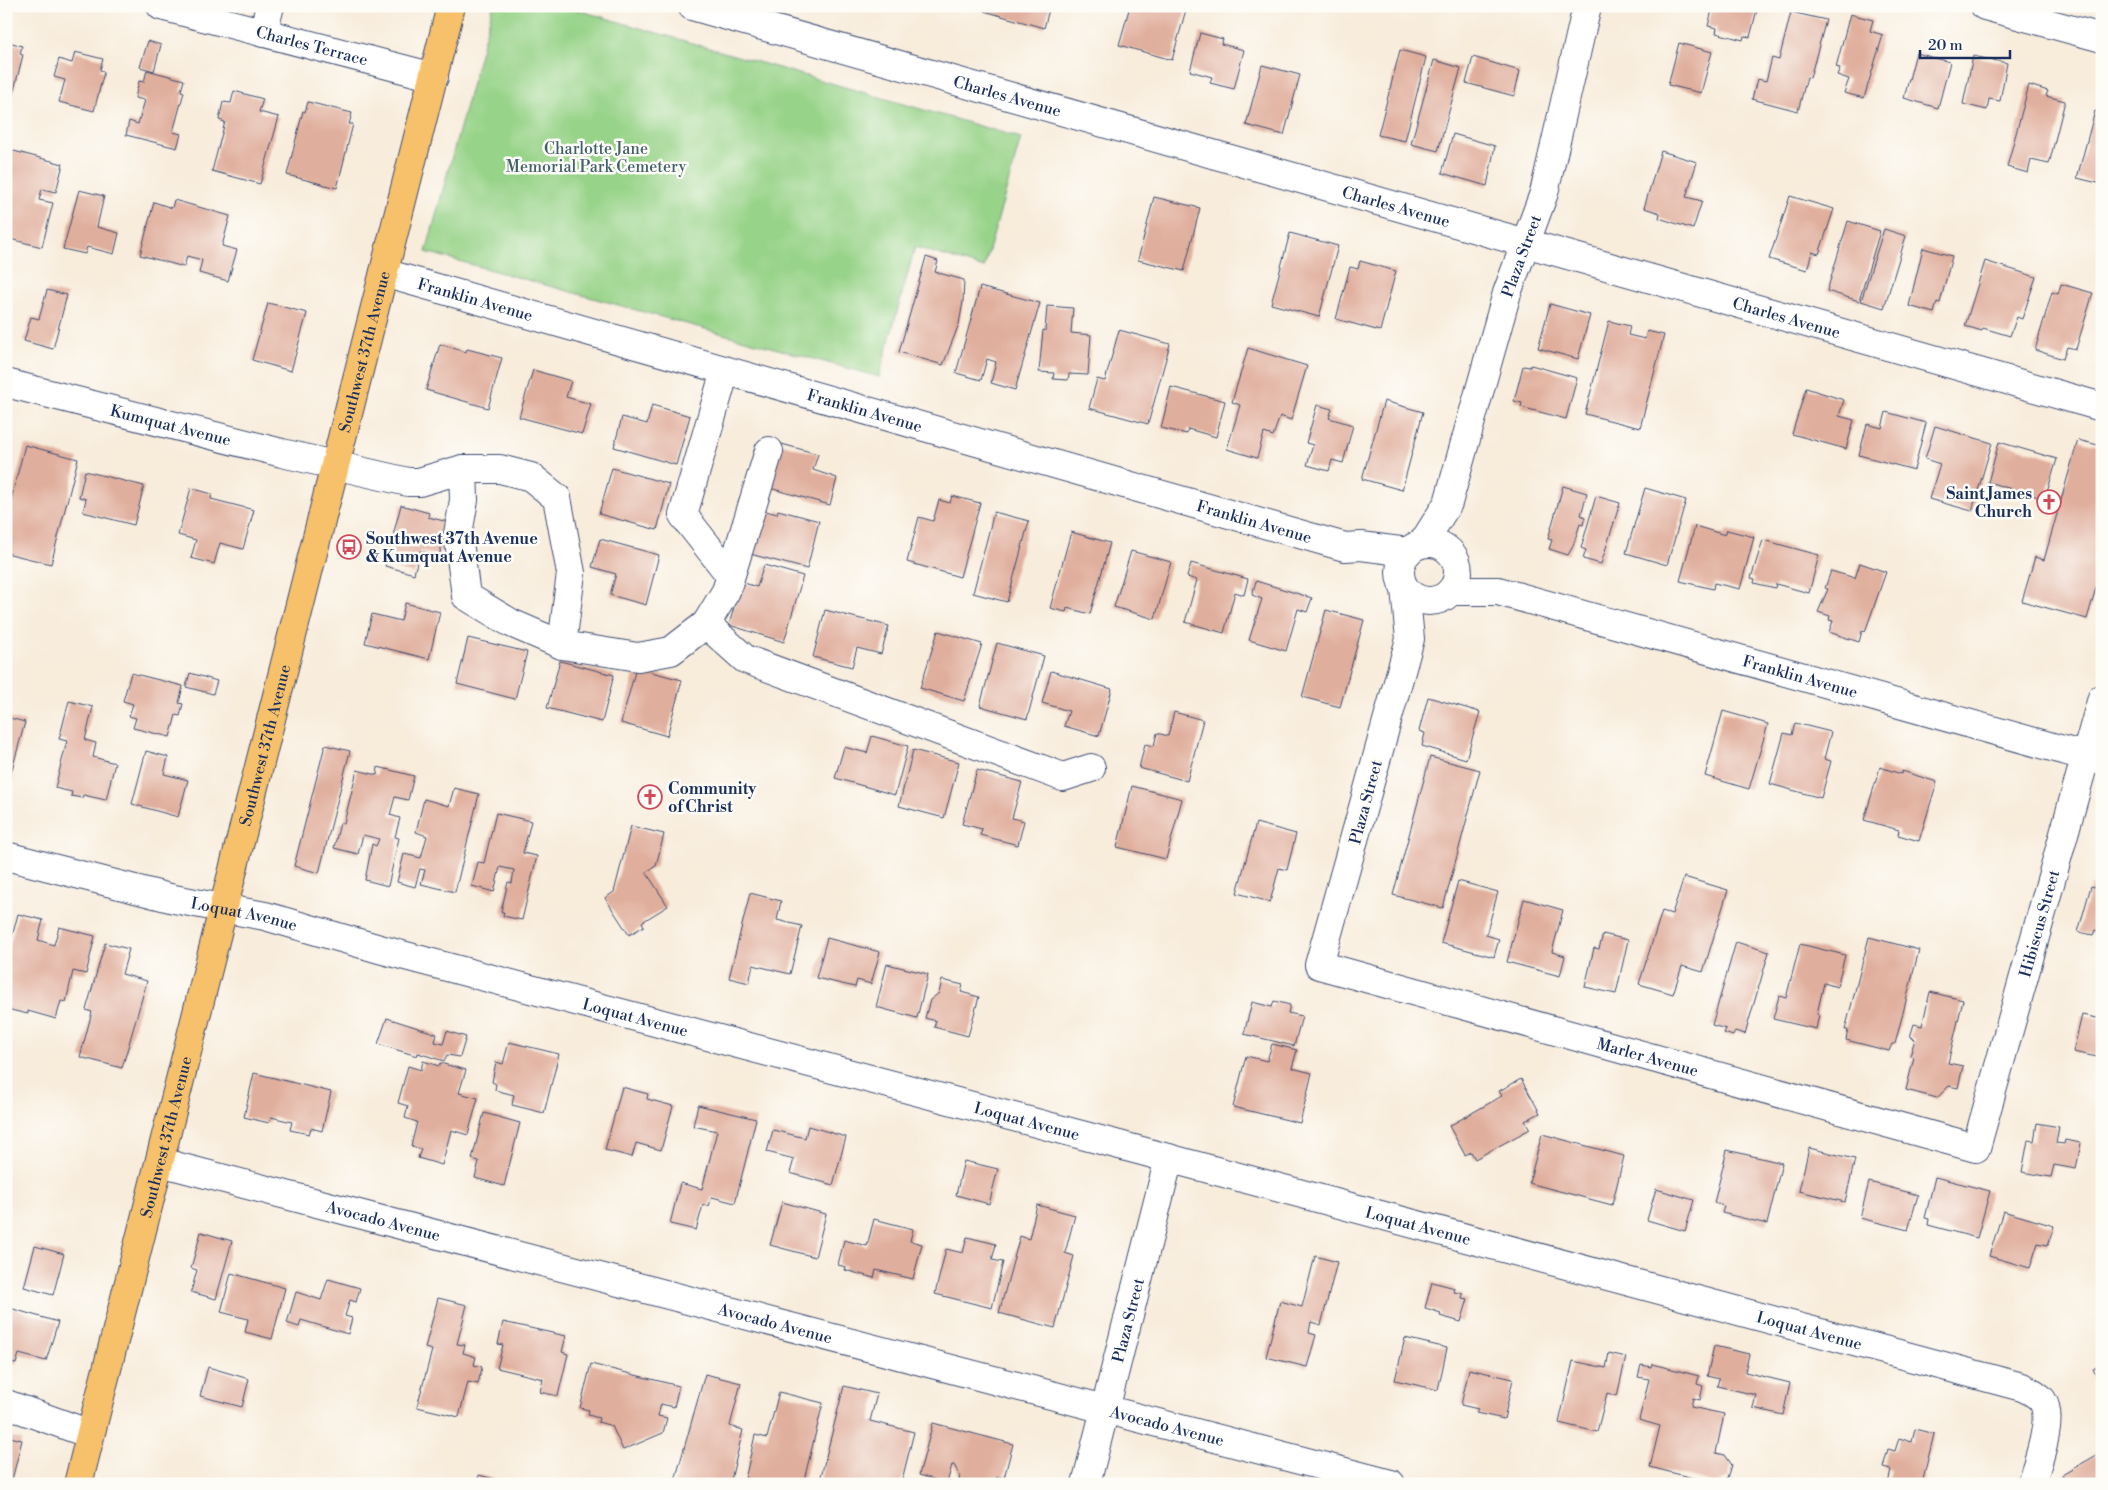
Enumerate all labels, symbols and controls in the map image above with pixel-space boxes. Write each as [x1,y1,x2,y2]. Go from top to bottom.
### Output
street label: Charles Terrace [254,22,370,70]
scale bar [1920,28,2010,60]
text: 20 m [1928,36,1963,55]
street label: Charles Avenue [951,72,1063,122]
park label: Charlotte Jane Memorial Park Cemetery [506,139,686,177]
street label: Charles Avenue [1340,182,1452,232]
street label: Plaza Street [1497,212,1546,300]
street label: Southwest 37th Avenue [335,269,395,435]
street label: Franklin Avenue [415,274,535,326]
street label: Charles Avenue [1730,293,1843,343]
street label: Franklin Avenue [805,385,924,437]
street label: Kumquat Avenue [108,401,233,451]
place label: Saint James Church [1946,484,2032,522]
church icon: Saint James Church [2036,489,2062,515]
street label: Franklin Avenue [1194,496,1314,548]
place label: Southwest 37th Avenue & Kumquat Avenue [366,529,538,567]
bus stop icon: Southwest 37th Avenue & Kumquat Avenue [336,534,362,560]
street label: Franklin Avenue [1740,651,1860,703]
street label: Southwest 37th Avenue [235,663,295,828]
street label: Plaza Street [1345,758,1387,847]
place label: Community of Christ [668,779,757,817]
church icon: Community of Christ [637,784,663,810]
street label: Hibiscus Street [2015,867,2064,980]
street label: Loquat Avenue [189,893,299,936]
street label: Loquat Avenue [580,994,690,1041]
street label: Marler Avenue [1594,1034,1701,1081]
street label: Southwest 37th Avenue [137,1054,197,1220]
street label: Loquat Avenue [972,1098,1082,1145]
street label: Avocado Avenue [323,1197,442,1246]
street label: Loquat Avenue [1363,1202,1473,1250]
street label: Plaza Street [1108,1276,1149,1365]
street label: Avocado Avenue [715,1299,834,1348]
street label: Loquat Avenue [1754,1307,1864,1355]
street label: Avocado Avenue [1107,1402,1226,1451]

